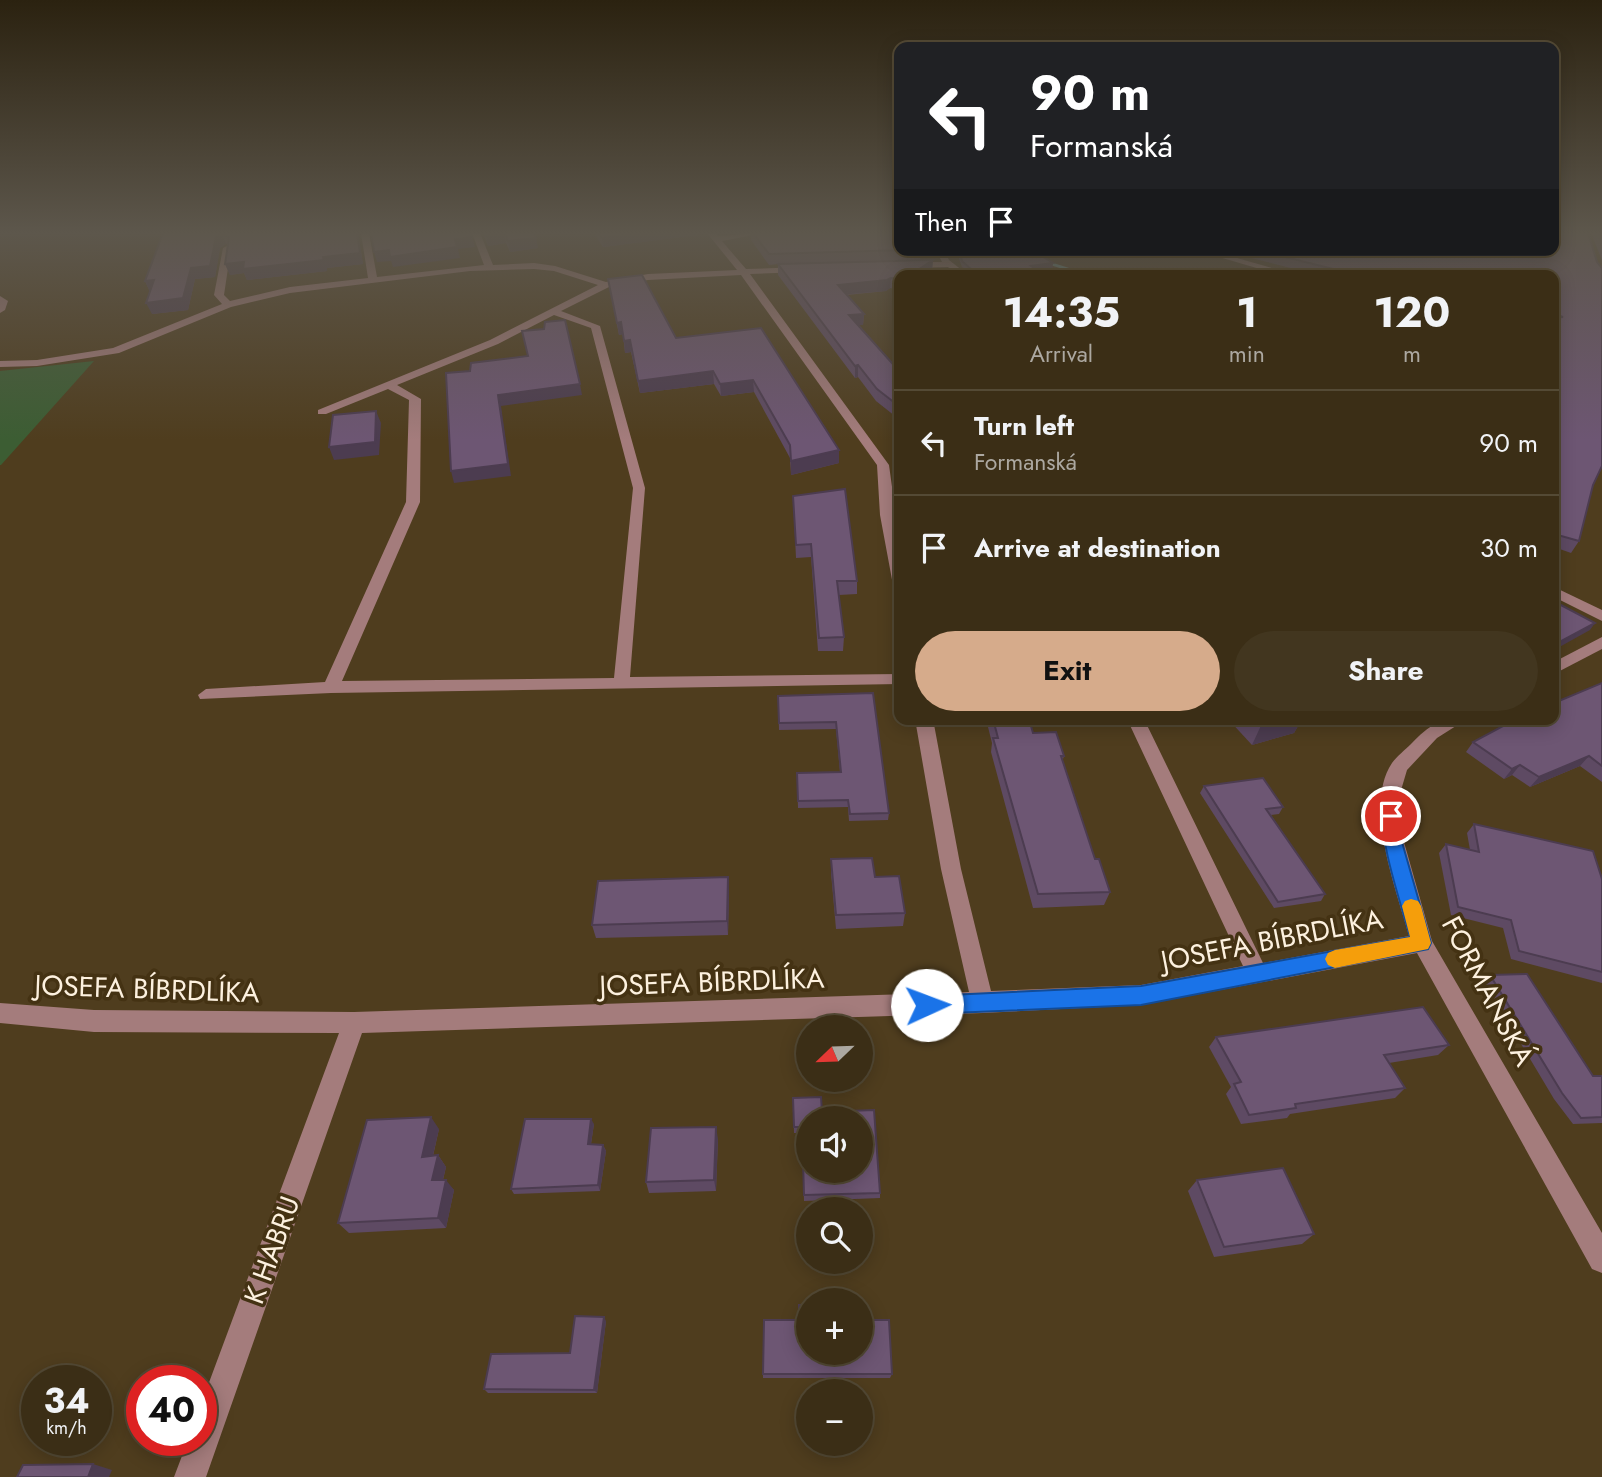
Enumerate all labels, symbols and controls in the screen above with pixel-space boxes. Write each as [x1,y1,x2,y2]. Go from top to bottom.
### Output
text: 90 m [1030,58,1150,128]
icon: left [915,70,1006,161]
text: Formanská [1030,123,1173,169]
text: Then [915,203,968,241]
icon: arrive [982,203,1020,241]
text: 14:35 [1003,282,1120,343]
text: 1 [1236,282,1258,343]
text: 120 [1374,282,1450,343]
text: Arrival [1030,337,1093,371]
text: min [1229,337,1265,371]
text: m [1403,337,1421,371]
text: Turn left [974,407,1074,445]
icon: left [915,424,953,462]
text: 90 m [1479,424,1538,462]
text: Formanská [974,445,1077,479]
icon: arrive [915,529,953,567]
text: Arrive at destination [974,529,1221,567]
text: 30 m [1480,529,1538,567]
button: Exit [915,631,1220,711]
button: Share [1234,631,1538,711]
pin [1361,786,1421,846]
icon: arrive [1372,797,1410,835]
street label: JOSEFA BÍBRDLÍKA [1154,898,1387,982]
street label: FORMANSKÁ [1431,909,1545,1074]
street label: JOSEFA BÍBRDLÍKA [595,958,826,1007]
street label: JOSEFA BÍBRDLÍKA [30,964,261,1013]
position arrow [890,968,964,1042]
north arrow [796,1015,873,1092]
map controls [796,1015,873,1456]
button: sound [796,1106,873,1183]
street label: K HABRU [234,1191,310,1309]
button: search [796,1197,873,1274]
button: + [796,1288,873,1365]
speed limit sign: 40 [126,1365,217,1456]
text: 34 [43,1376,90,1426]
button: − [796,1379,873,1456]
text: km/h [46,1415,87,1441]

